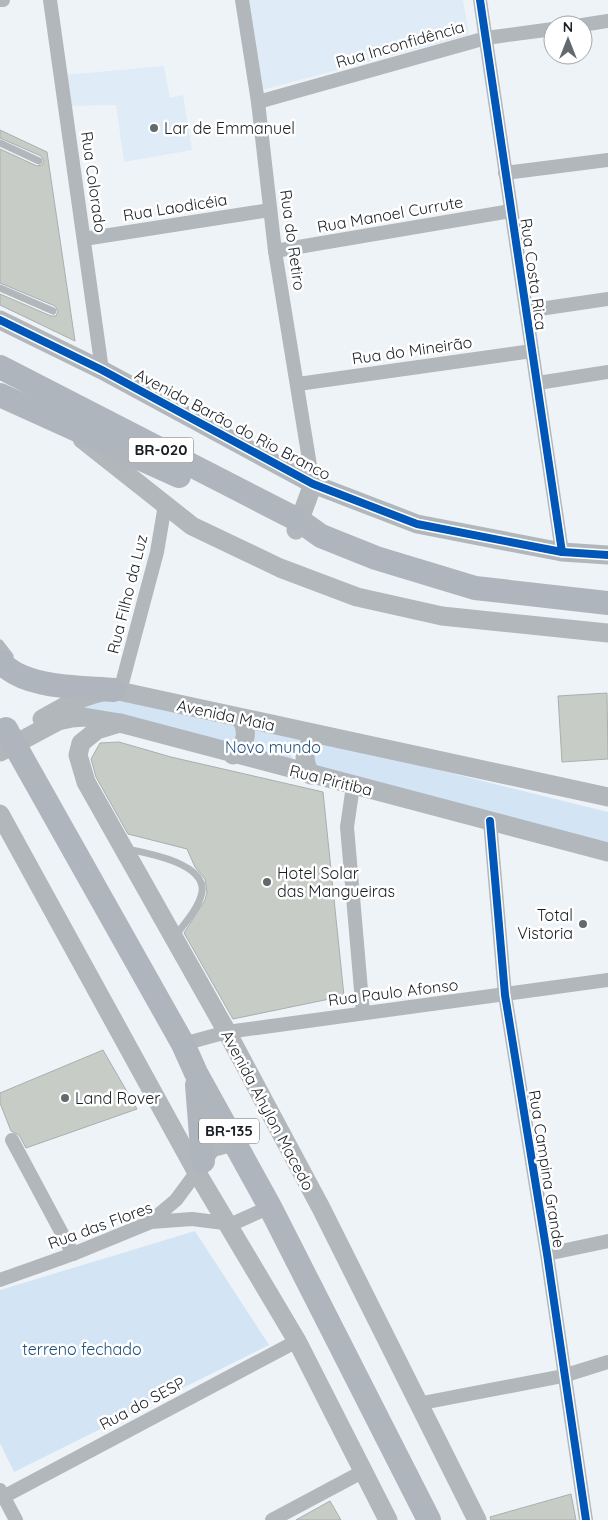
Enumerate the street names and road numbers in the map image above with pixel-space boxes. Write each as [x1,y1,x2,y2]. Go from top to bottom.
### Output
street label: Rua Inconfidência [333,16,467,72]
street label: Rua Colorado [77,130,111,234]
street label: Rua do Retiro [276,188,310,292]
street label: Rua Laodicéia [121,189,229,225]
street label: Rua Manoel Currute [315,191,465,237]
street label: Rua Costa Rica [516,217,552,331]
street label: Rua do Mineirão [351,332,473,368]
street label: Avenida Barão do Rio Branco [132,364,334,484]
road number: BR-020 [128,438,194,462]
street label: Rua Filho da Luz [103,532,151,656]
street label: Avenida Maia [175,695,277,735]
street label: Rua Piritiba [288,760,374,800]
street label: Rua Paulo Afonso [327,974,459,1010]
street label: Avenida Ahylon Macedo [217,1026,319,1194]
street label: Rua Campina Grande [525,1089,569,1249]
road number: BR-135 [199,1118,259,1144]
street label: Rua das Flores [45,1197,155,1253]
street label: Rua do SESP [96,1372,188,1434]

